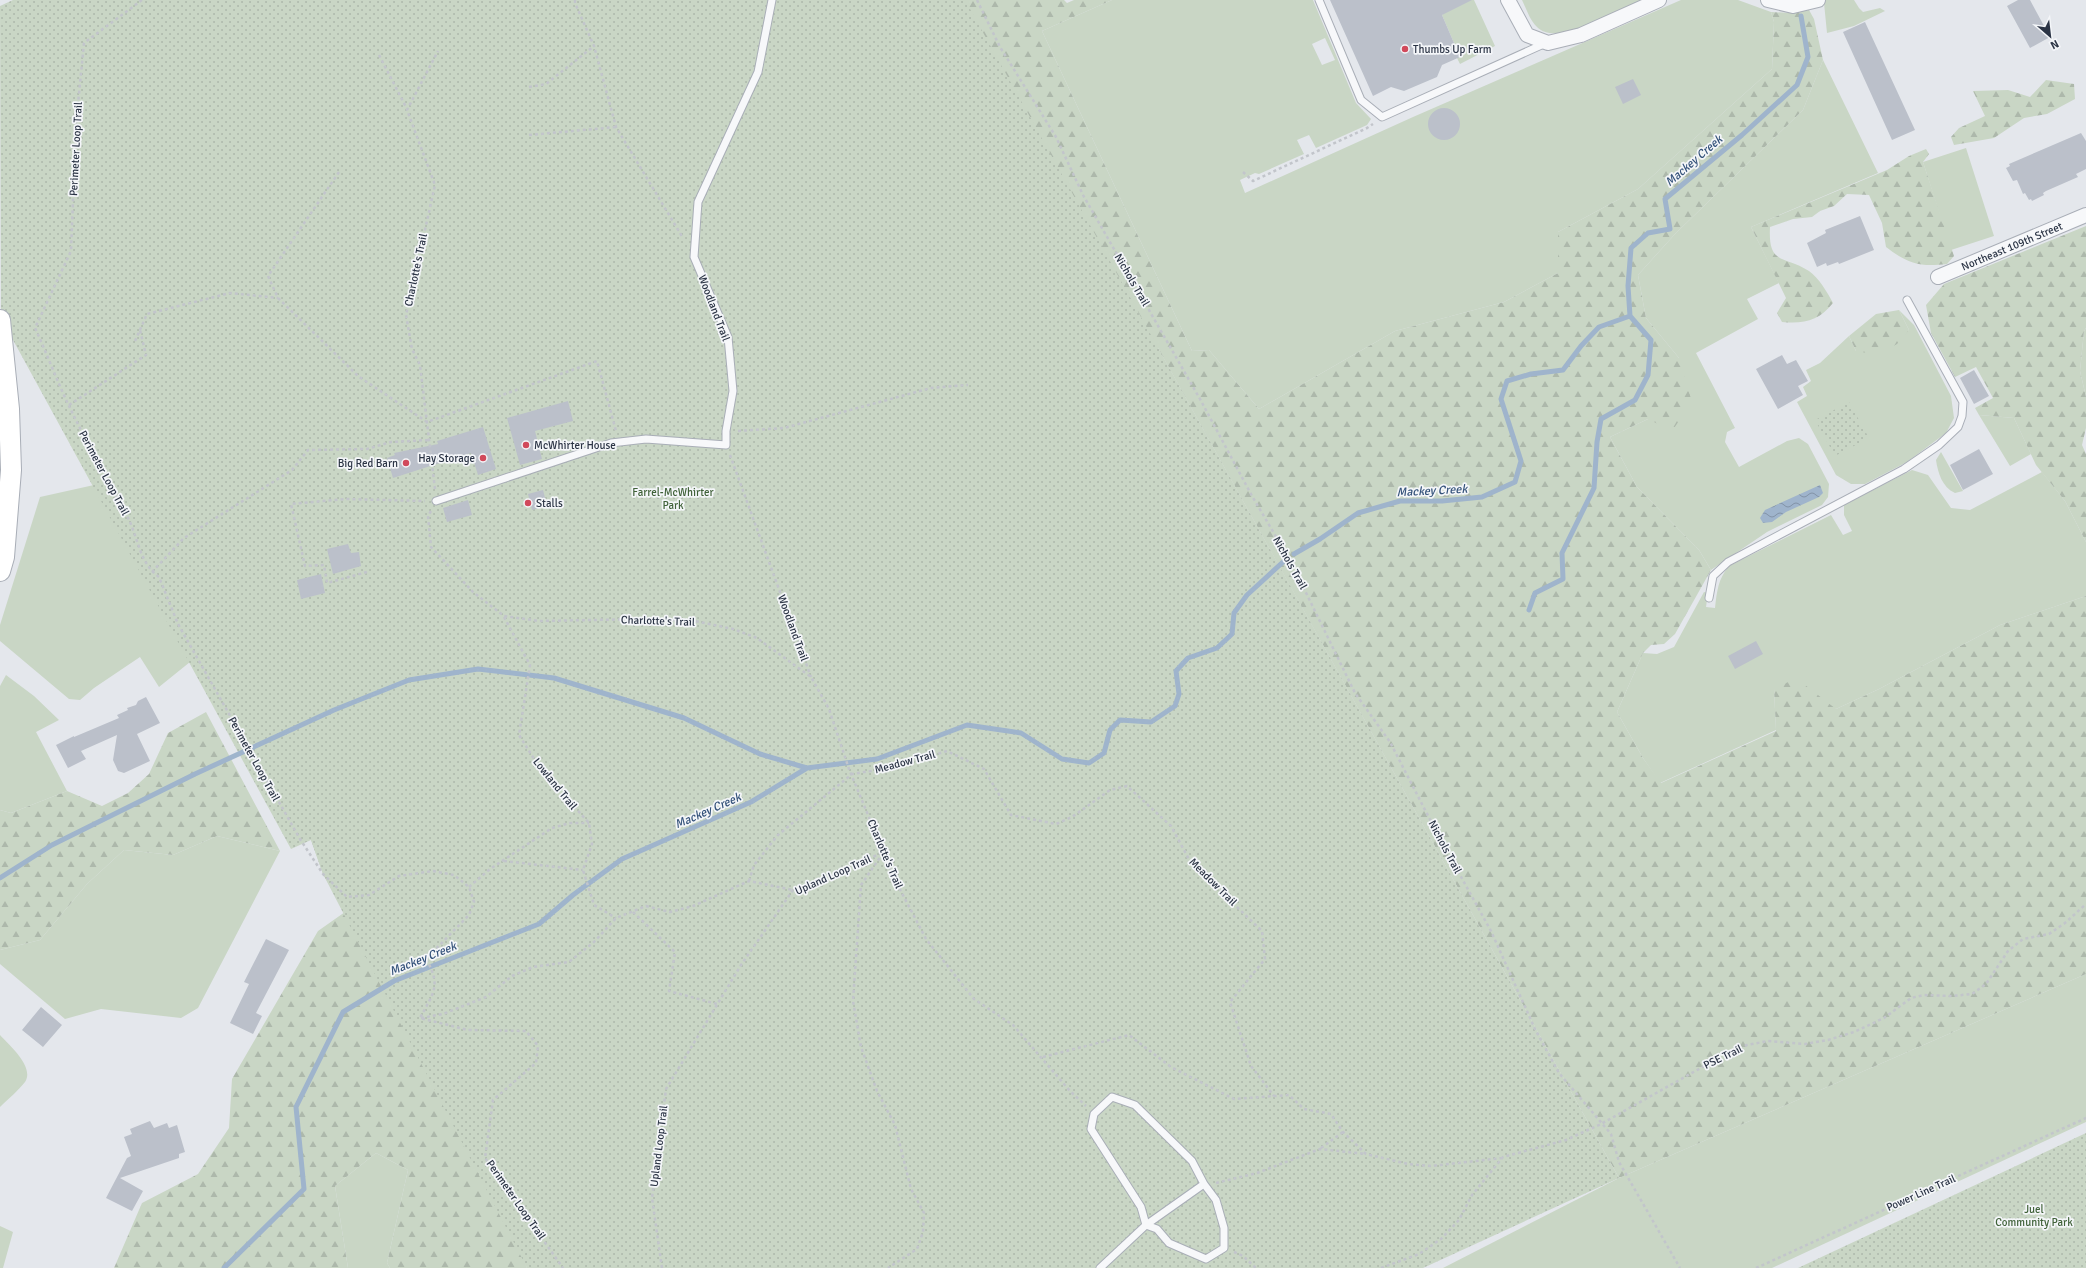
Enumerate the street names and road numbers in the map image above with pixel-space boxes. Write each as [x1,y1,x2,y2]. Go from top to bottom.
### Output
street label: Perimeter Loop Trail [67,101,85,197]
street label: Northeast 109th Street [1959,219,2064,273]
street label: Charlotte's Trail [402,232,430,308]
street label: Nichols Trail [1112,251,1152,309]
street label: Woodland Trail [695,273,733,343]
street label: Perimeter Loop Trail [76,428,132,518]
street label: Nichols Trail [1270,534,1310,592]
street label: Woodland Trail [775,593,811,663]
street label: Charlotte's Trail [621,613,695,629]
street label: Perimeter Loop Trail [225,715,283,803]
street label: Meadow Trail [873,748,937,776]
street label: Lowland Trail [530,756,580,812]
street label: Charlotte's Trail [865,817,905,891]
street label: Nichols Trail [1426,818,1464,876]
street label: Upland Loop Trail [793,852,873,898]
street label: Meadow Trail [1186,855,1240,909]
street label: PSE Trail [1701,1042,1745,1072]
street label: Upland Loop Trail [648,1104,670,1188]
street label: Perimeter Loop Trail [484,1158,548,1242]
street label: Power Line Trail [1884,1172,1958,1214]

